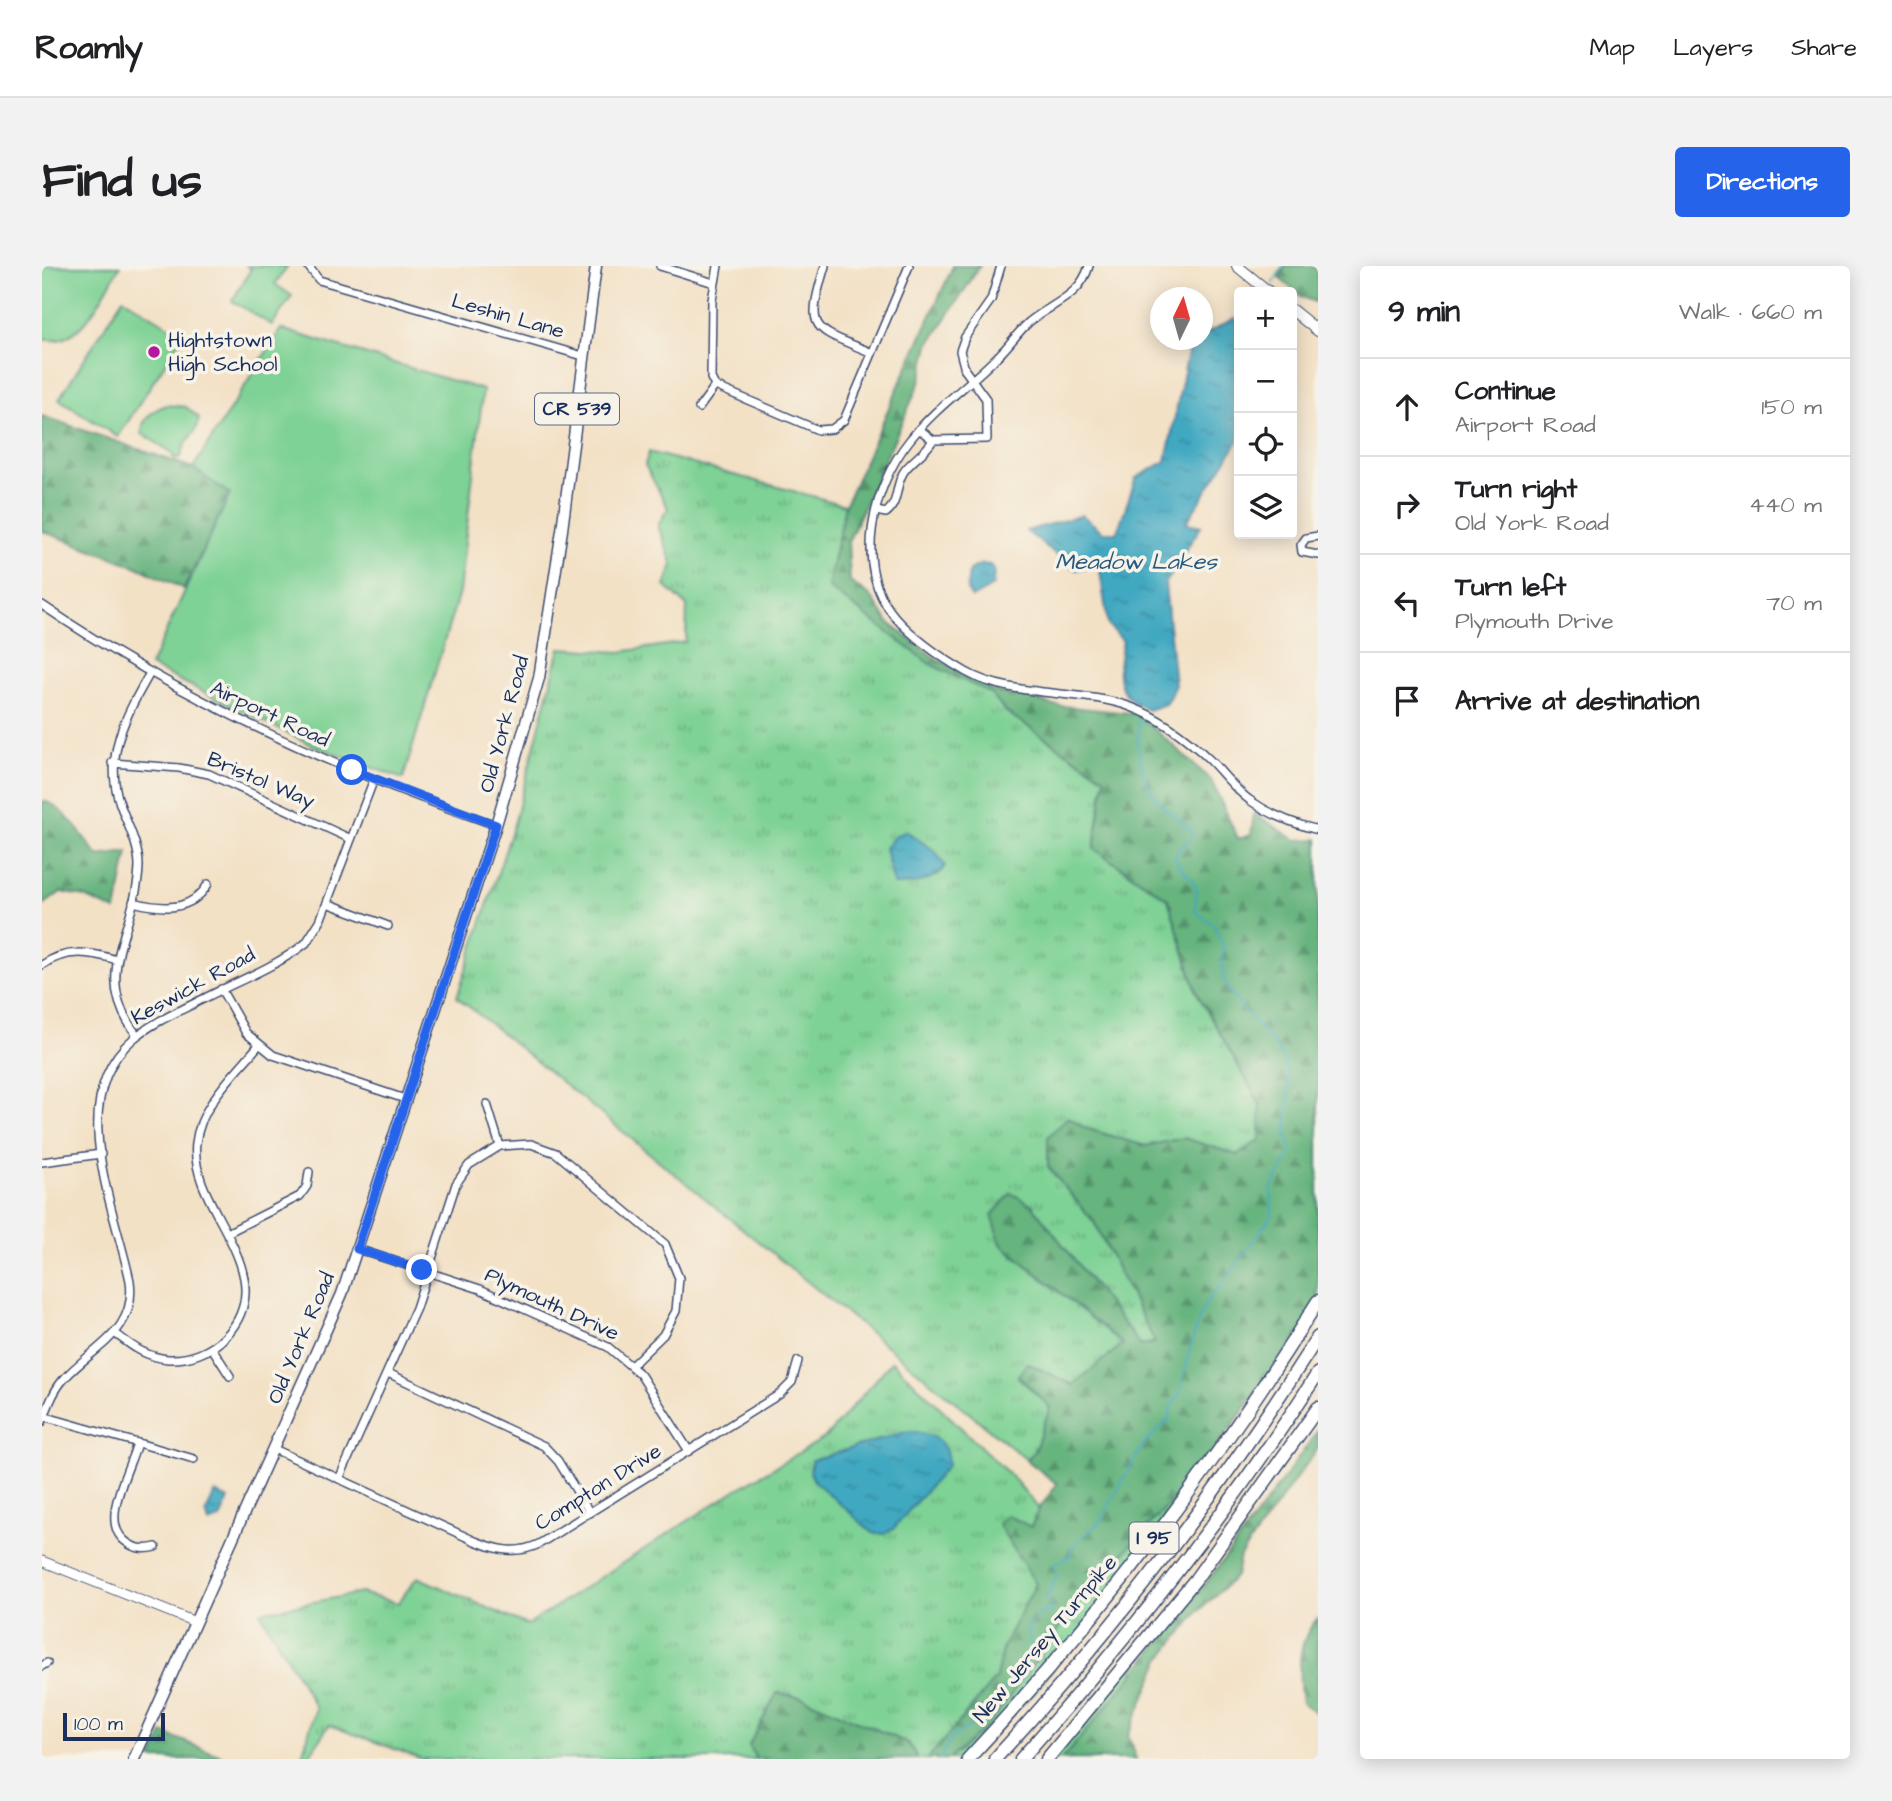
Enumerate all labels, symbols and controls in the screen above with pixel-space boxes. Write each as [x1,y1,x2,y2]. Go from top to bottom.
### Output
text: Roamly [35,25,143,71]
text: Map [1590,31,1635,65]
text: Layers [1673,31,1753,65]
text: Share [1791,31,1857,65]
button: Directions [1675,147,1850,217]
text: Find us [42,148,202,216]
street label: Leshin Lane [448,286,568,346]
north arrow [1150,287,1213,350]
map controls [1234,287,1297,539]
button: + [1234,287,1297,350]
text: 9 min [1388,291,1460,333]
text: Walk · 660 m [1679,296,1822,328]
place label: Hightstown High School [168,326,278,381]
marker: Hightstown High School [146,344,162,360]
button: − [1234,350,1297,413]
text: Continue [1455,373,1556,409]
icon: ahead [1388,388,1426,426]
text: 150 m [1761,391,1822,423]
road number: CR 539 [535,393,619,424]
text: Airport Road [1455,409,1596,441]
button: locate [1234,413,1297,476]
text: Turn right [1455,471,1577,507]
button: layers [1234,476,1297,539]
icon: right [1388,486,1426,524]
text: 440 m [1749,489,1822,521]
text: Old York Road [1455,507,1609,539]
water label: Meadow Lakes [1055,546,1218,578]
text: Turn left [1455,569,1566,605]
icon: left [1388,584,1426,622]
text: 70 m [1766,587,1822,619]
text: Plymouth Drive [1455,605,1614,637]
street label: Old York Road [472,652,536,796]
street label: Airport Road [205,674,335,755]
icon: arrive [1388,682,1426,720]
text: Arrive at destination [1455,683,1700,719]
street label: Bristol Way [202,744,320,818]
route start [336,754,367,785]
street label: Keswick Road [126,940,260,1032]
route end [406,1254,437,1285]
street label: Plymouth Drive [479,1260,624,1350]
street label: Old York Road [260,1267,342,1408]
street label: Compton Drive [529,1436,668,1538]
road number: I 95 [1130,1522,1178,1554]
street label: New Jersey Turnpike [966,1549,1125,1730]
scale bar [63,1710,164,1742]
text: 100 m [74,1711,123,1738]

